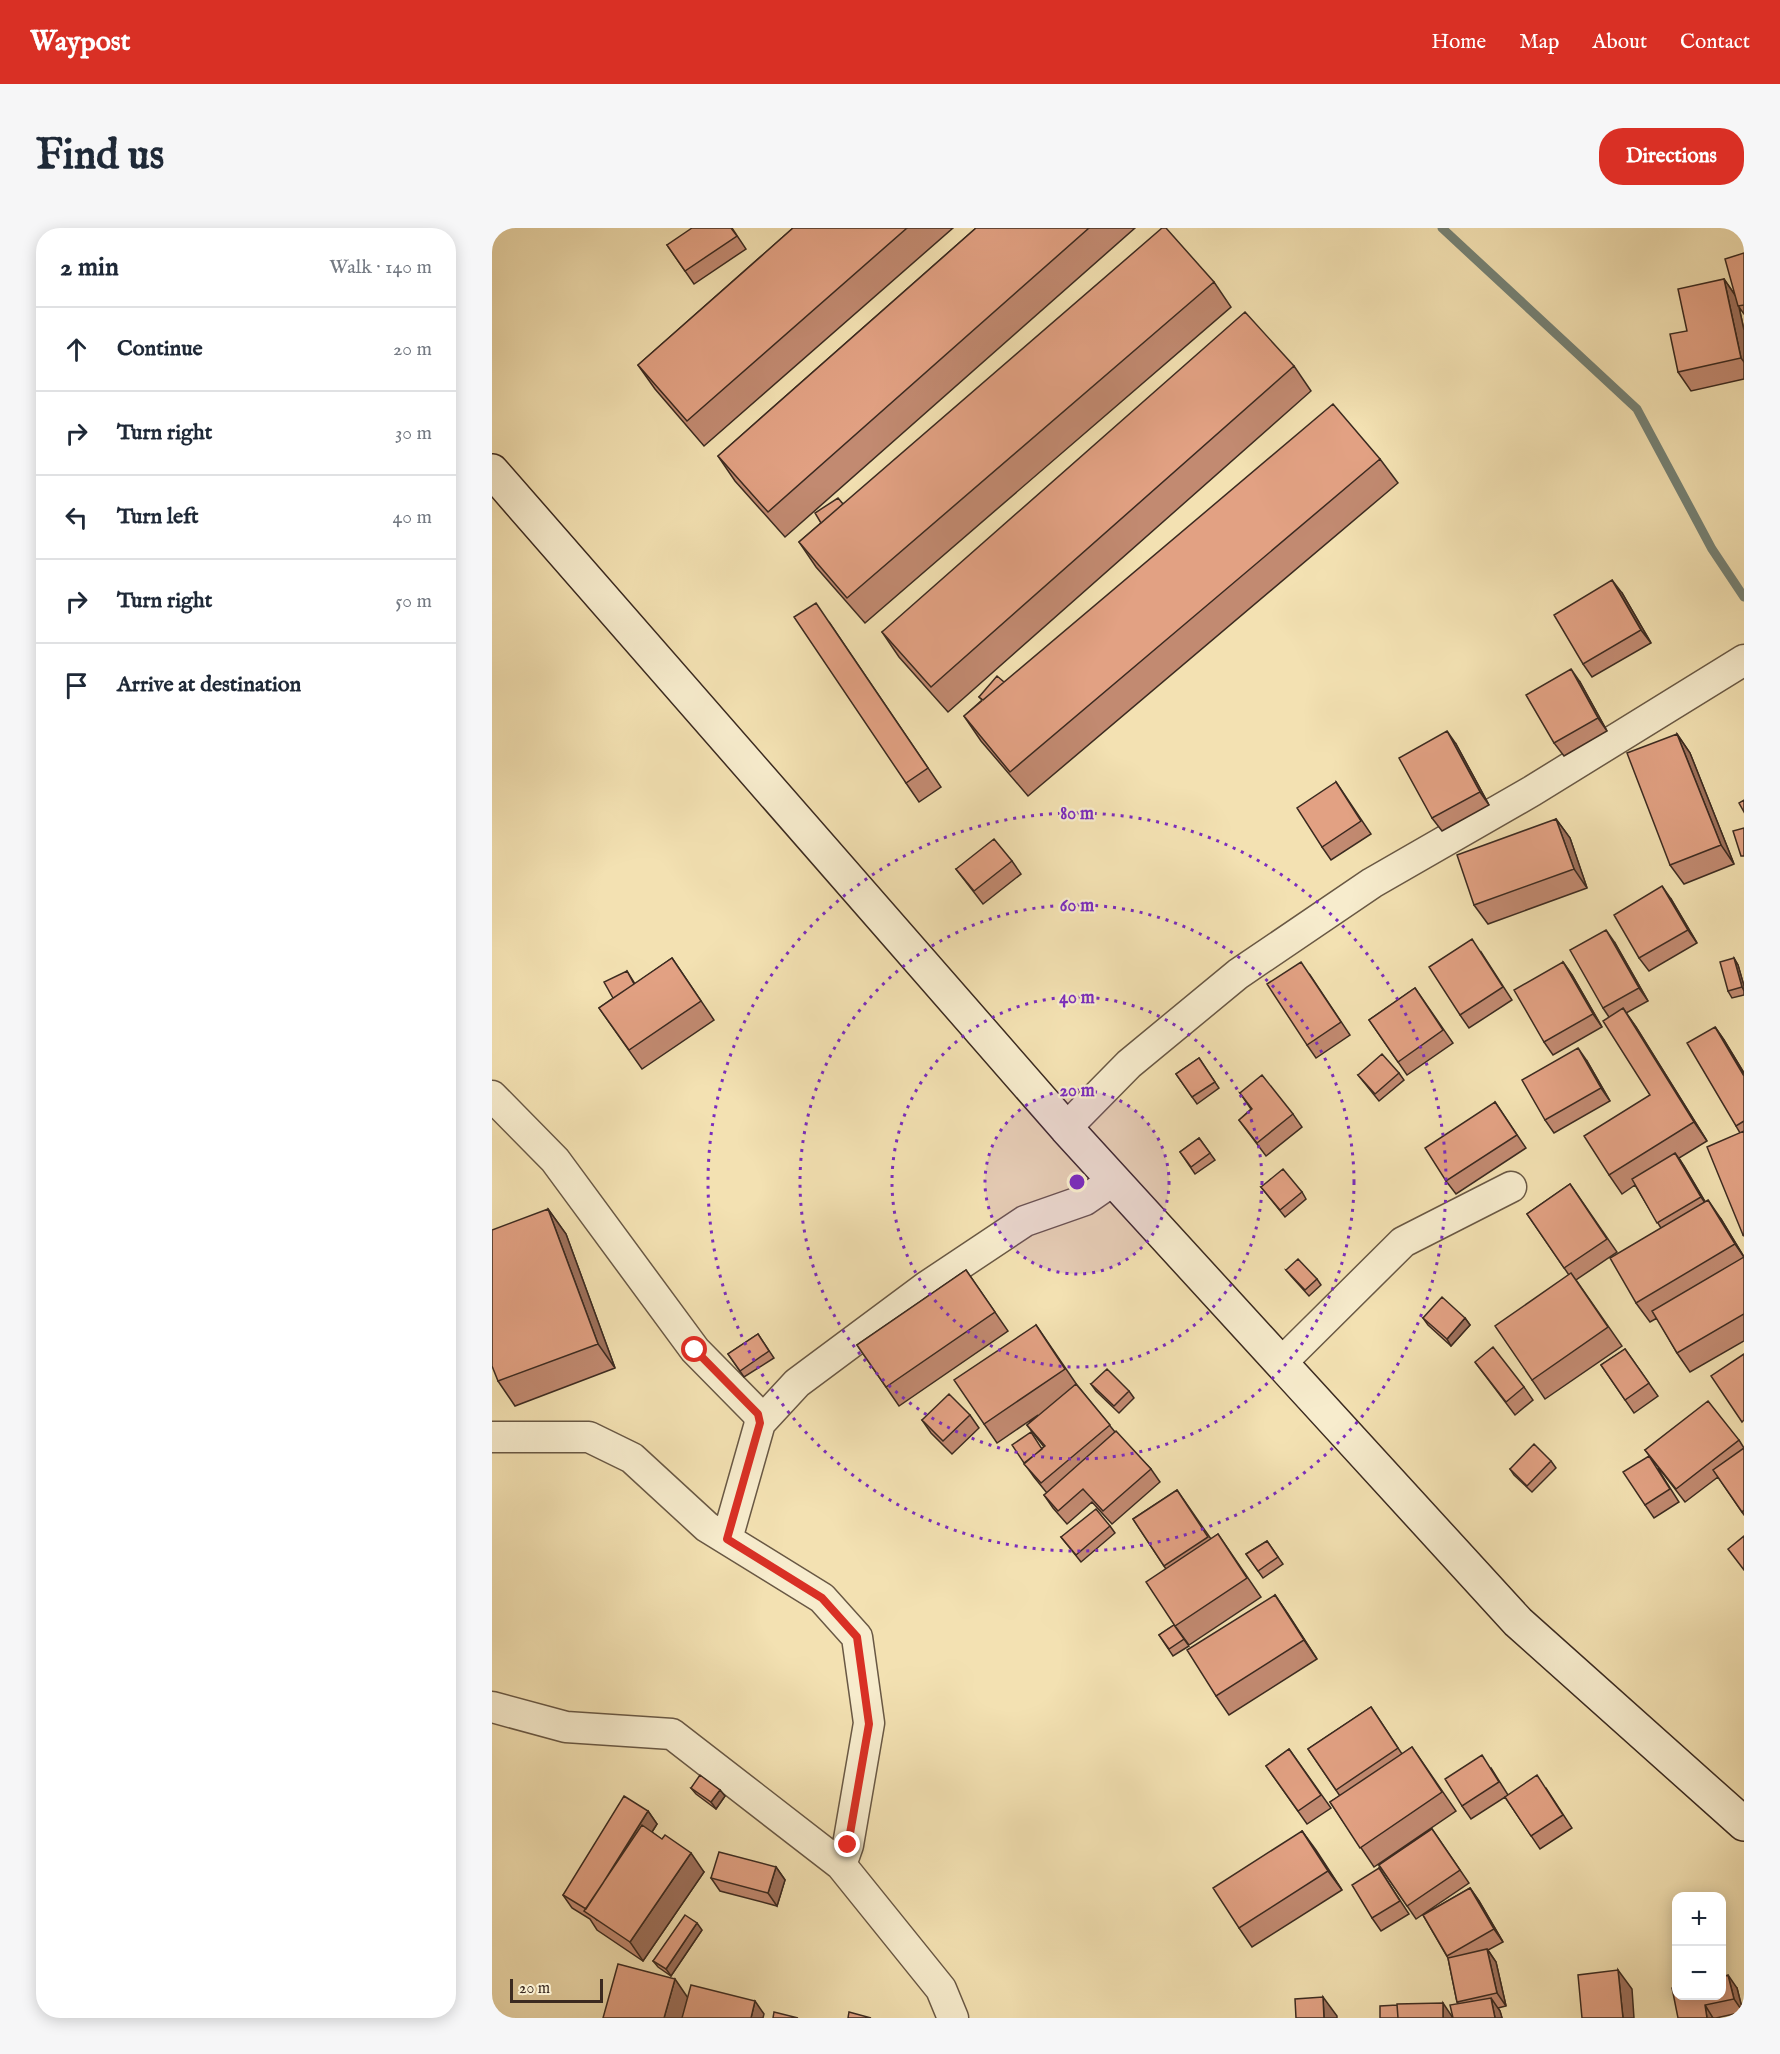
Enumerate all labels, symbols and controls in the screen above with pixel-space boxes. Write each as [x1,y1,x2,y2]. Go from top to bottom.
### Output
text: Waypost [30,25,130,60]
text: Home [1431,29,1486,56]
text: Map [1519,29,1559,56]
text: About [1592,29,1647,56]
text: Contact [1680,29,1750,56]
button: Directions [1599,128,1744,185]
text: Find us [36,130,164,183]
text: 2 min [60,251,119,284]
text: Walk · 140 m [329,255,432,280]
icon: ahead [60,333,93,366]
text: Continue [117,335,203,363]
text: 20 m [393,337,432,362]
icon: right [60,417,93,450]
text: Turn right [117,419,212,447]
text: 30 m [395,421,432,446]
icon: left [60,501,93,534]
text: Turn left [117,503,199,531]
text: 40 m [393,505,432,530]
icon: right [60,585,93,618]
text: Turn right [117,587,212,615]
text: 50 m [395,589,432,614]
icon: arrive [60,669,93,702]
text: Arrive at destination [117,671,301,699]
text: 80 m [1060,803,1094,826]
text: 60 m [1060,895,1094,918]
text: 40 m [1059,987,1095,1010]
text: 20 m [1059,1080,1095,1103]
centre of rings [1067,1172,1087,1192]
route start [681,1336,707,1362]
route end [834,1831,860,1857]
map controls [1672,1892,1726,2000]
button: + [1672,1892,1726,1946]
button: − [1672,1946,1726,2000]
scale bar [510,1976,603,2004]
text: 20 m [519,1979,550,1999]

